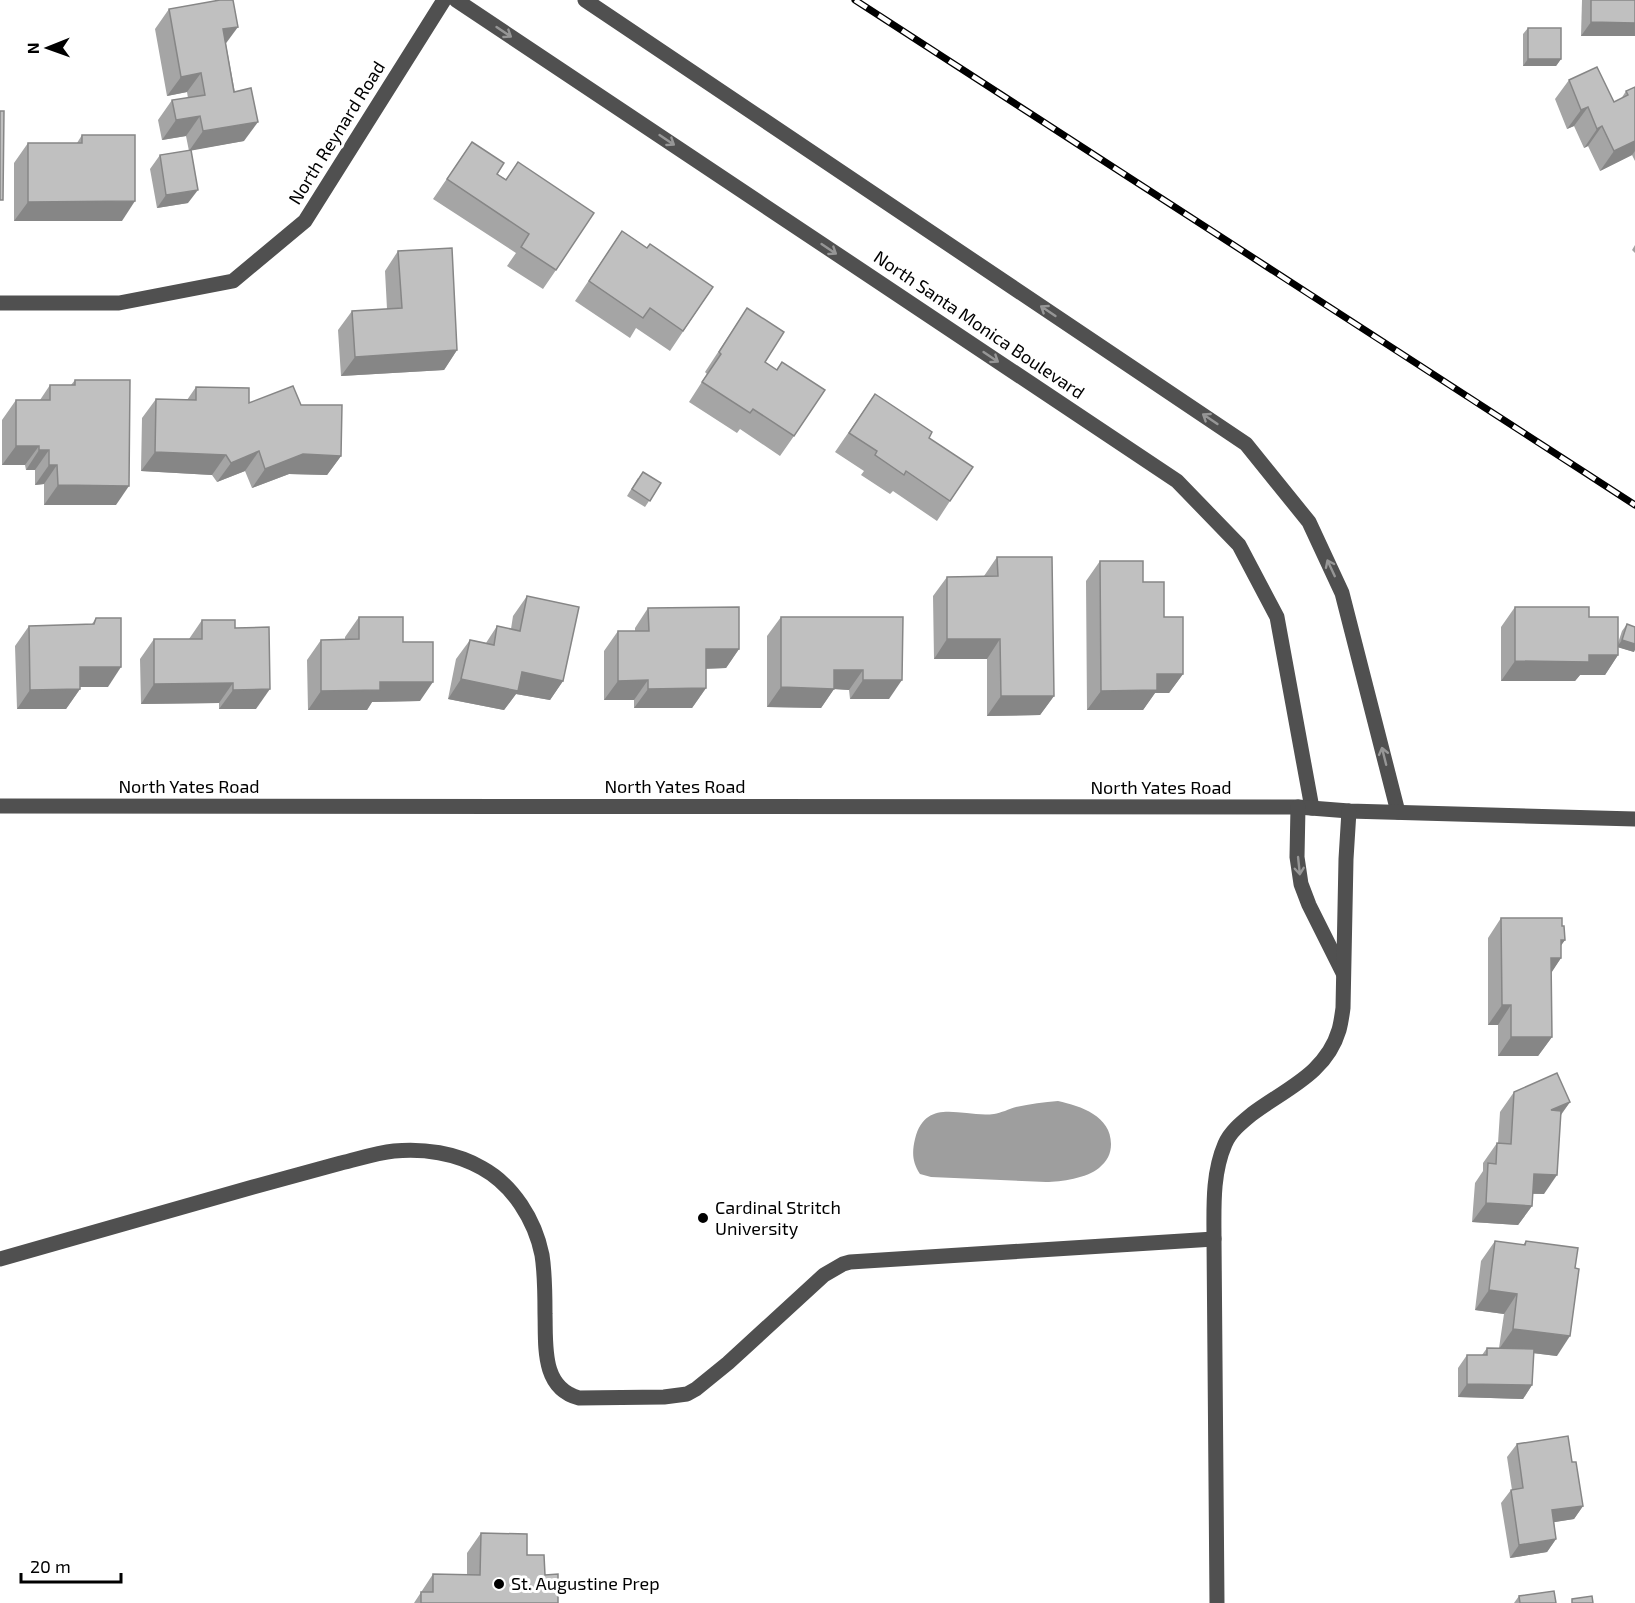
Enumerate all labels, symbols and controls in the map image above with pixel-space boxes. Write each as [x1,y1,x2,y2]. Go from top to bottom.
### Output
north arrow [18,18,78,78]
one-way arrow [496,26,513,39]
text: N [23,42,42,54]
street label: North Reynard Road [283,57,389,208]
one-way arrow [658,134,675,147]
one-way arrow [820,243,837,255]
street label: North Santa Monica Boulevard [870,245,1089,403]
one-way arrow [1041,305,1057,317]
one-way arrow [982,351,999,363]
one-way arrow [1202,413,1219,425]
one-way arrow [1324,560,1336,578]
one-way arrow [1377,746,1389,765]
street label: North Yates Road [118,775,260,797]
street label: North Yates Road [604,775,746,797]
street label: North Yates Road [1090,776,1232,798]
one-way arrow [1293,855,1304,875]
place label: Cardinal Stritch University [715,1196,841,1239]
marker: Cardinal Stritch University [696,1211,710,1225]
scale bar [21,1546,122,1584]
text: 20 m [30,1555,71,1577]
place label: St. Augustine Prep [511,1572,660,1594]
marker: St. Augustine Prep [492,1577,506,1591]

